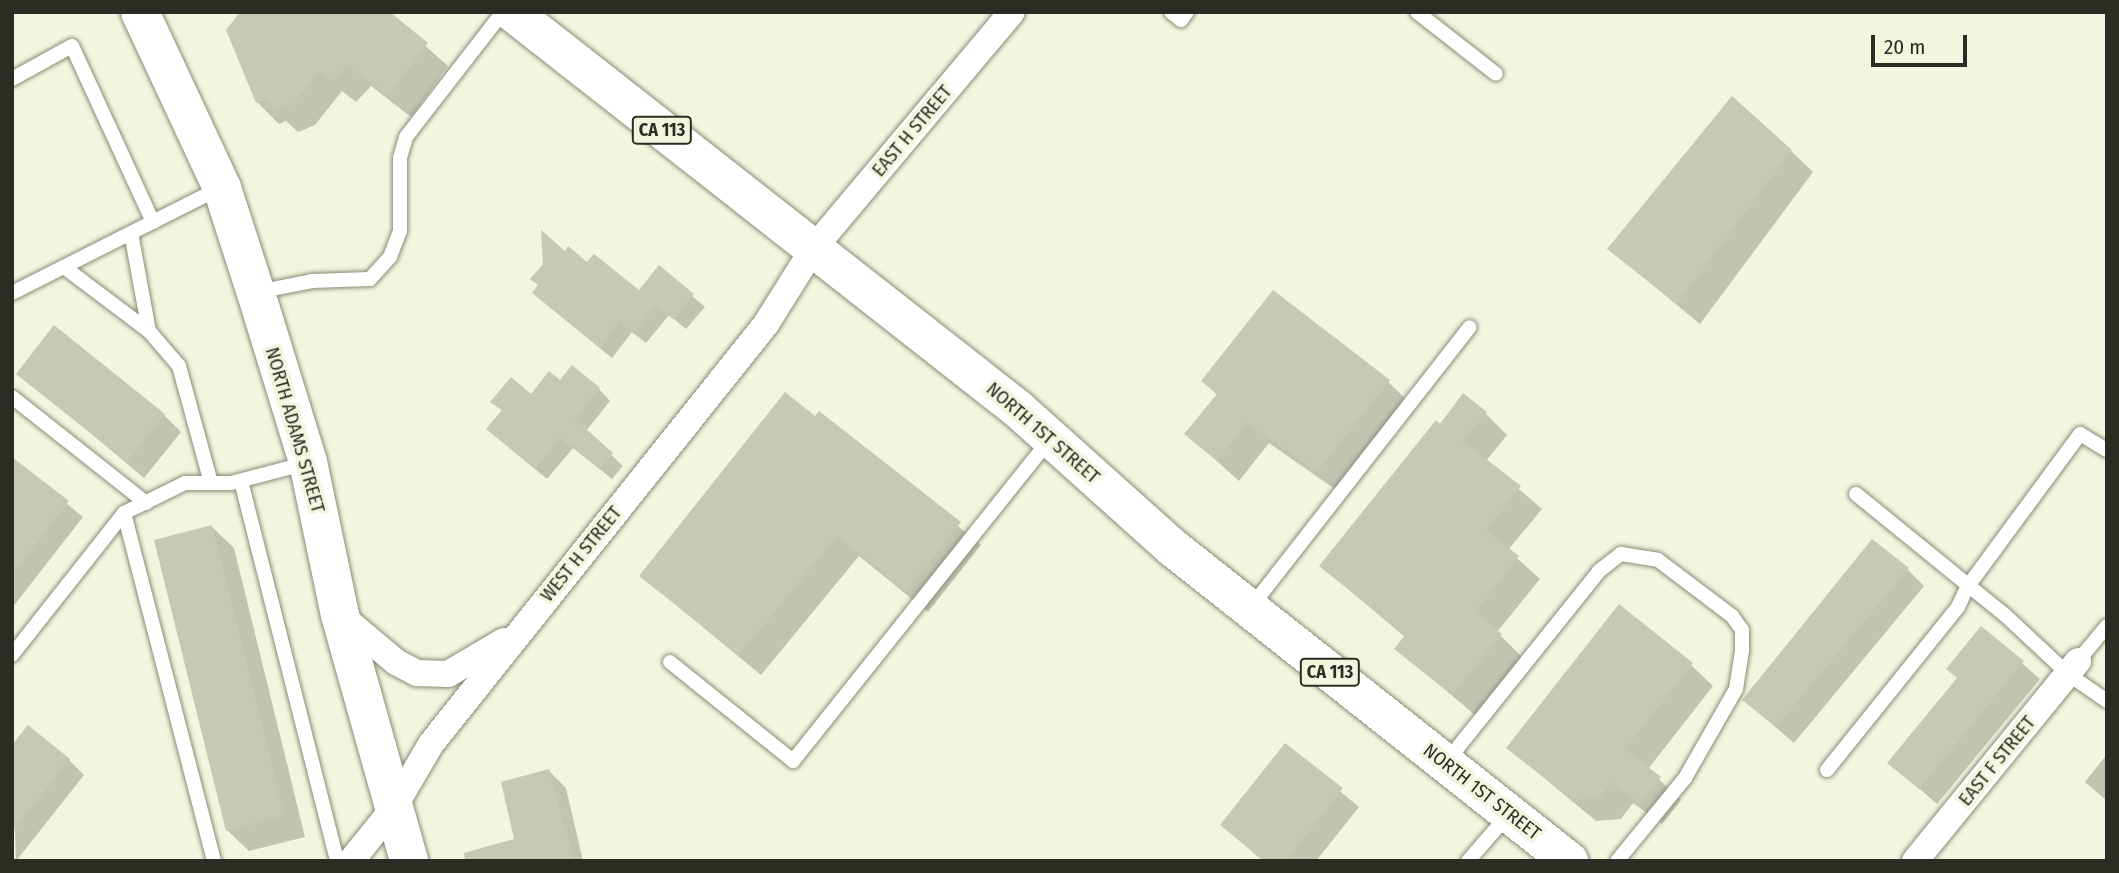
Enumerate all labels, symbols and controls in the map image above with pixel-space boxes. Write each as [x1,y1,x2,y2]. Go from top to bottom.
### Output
scale bar [1874,21,1970,65]
text: 20 m [1884,34,1925,60]
street label: EAST H STREET [867,81,957,181]
road number: CA 113 [630,116,694,145]
street label: NORTH ADAMS STREET [260,345,330,515]
street label: NORTH 1ST STREET [982,378,1104,488]
street label: WEST H STREET [536,502,626,606]
road number: CA 113 [1298,658,1362,686]
street label: EAST F STREET [1954,712,2040,810]
street label: NORTH 1ST STREET [1419,739,1545,845]

